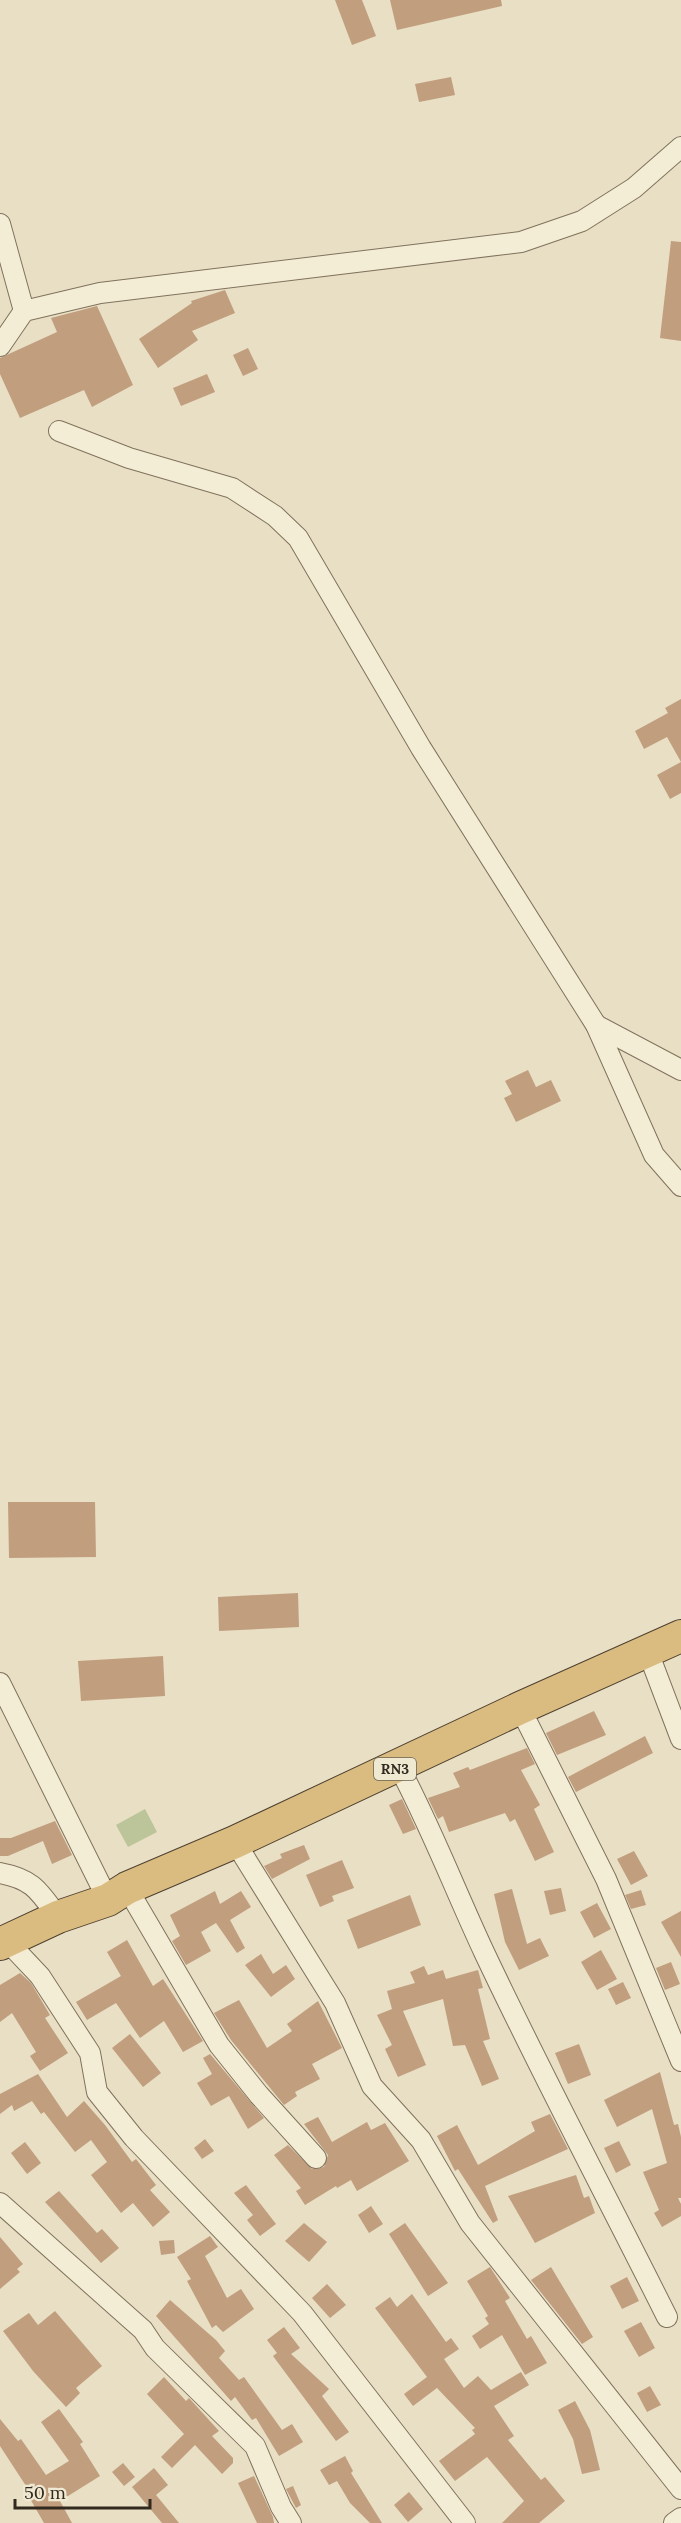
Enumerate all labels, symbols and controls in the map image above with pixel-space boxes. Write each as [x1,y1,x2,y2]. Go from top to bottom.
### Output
road number: RN3 [374,1758,416,1780]
scale bar [15,2472,150,2510]
text: 50 m [24,2481,66,2504]

